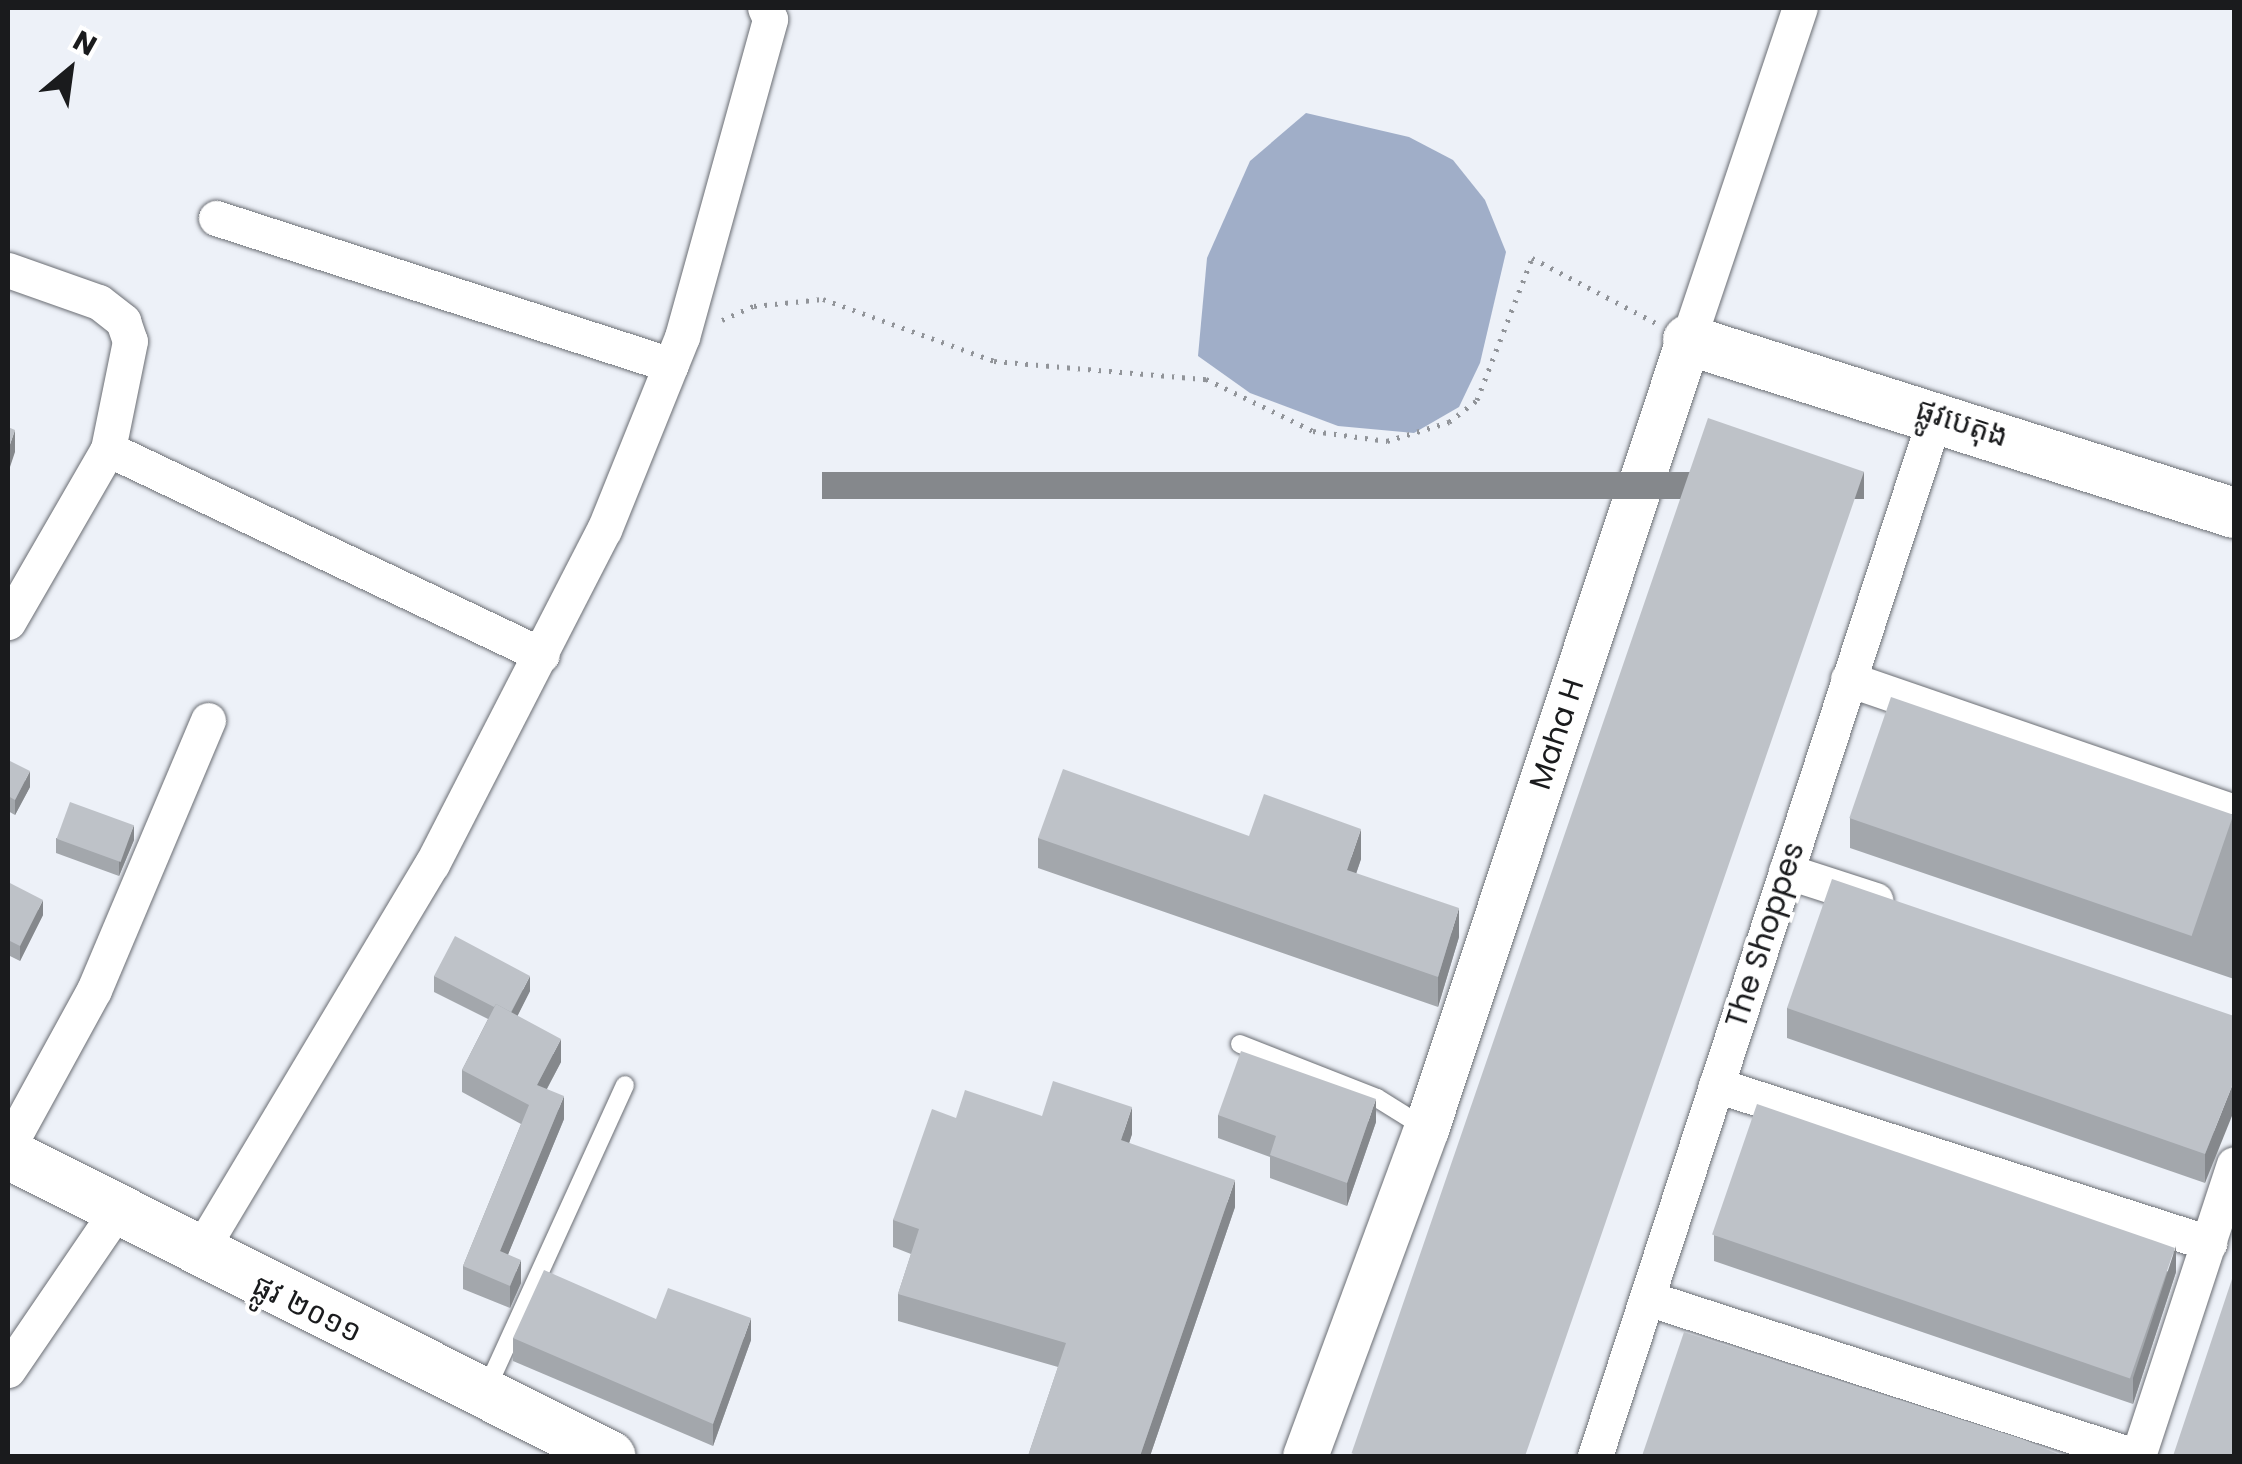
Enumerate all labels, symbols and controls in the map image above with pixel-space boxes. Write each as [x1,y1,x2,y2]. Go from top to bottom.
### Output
north arrow [20,20,120,120]
text: N [66,21,103,65]
street label: ផ្លូវបេតុង [1911,391,2013,455]
street label: Maha H [1522,674,1592,794]
street label: The Shoppes [1718,838,1812,1032]
street label: ផ្លូវ ២០១១ [247,1267,367,1351]

